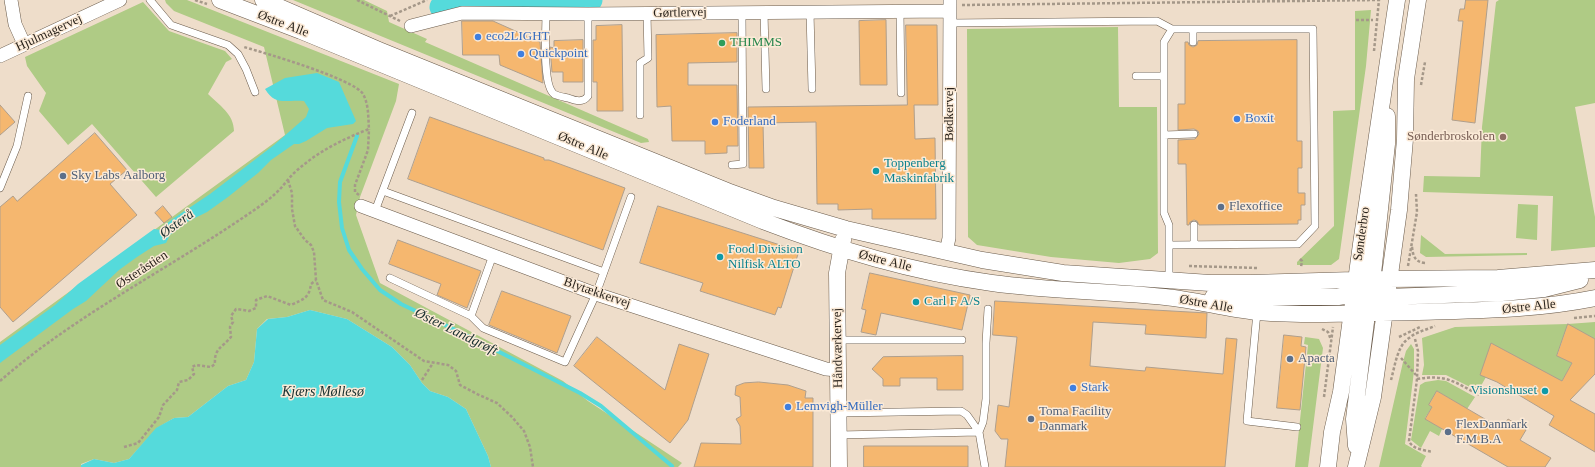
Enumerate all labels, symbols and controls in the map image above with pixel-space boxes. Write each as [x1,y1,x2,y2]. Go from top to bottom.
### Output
street label: Gørtlervej [653,5,707,21]
street label: Østre Alle [255,7,311,41]
street label: Hjulmagervej [13,11,85,55]
place label: eco2LIGHT [486,29,550,45]
marker: eco2LIGHT [473,32,483,42]
place label: THIMMS [730,35,782,51]
marker: THIMMS [717,38,727,48]
place label: Quickpoint [529,46,587,62]
marker: Quickpoint [516,49,526,59]
street label: Bødkervej [942,87,958,141]
place label: Boxit [1245,111,1274,127]
place label: Foderland [723,114,776,130]
marker: Boxit [1232,114,1242,124]
marker: Foderland [710,117,720,127]
street label: Østre Alle [555,128,611,164]
place label: Sønderbroskolen [1407,129,1495,145]
marker: Sønderbroskolen [1498,132,1508,142]
place label: Toppenberg Maskinfabrik [884,156,954,187]
marker: Toppenberg Maskinfabrik [871,166,881,176]
place label: Sky Labs Aalborg [71,168,165,184]
marker: Sky Labs Aalborg [58,171,68,181]
place label: Flexoffice [1229,199,1282,215]
marker: Flexoffice [1216,202,1226,212]
water label: Østerå [157,206,197,242]
street label: Sønderbro [1351,206,1373,262]
place label: Food Division Nilfisk ALTO [728,242,803,273]
street label: Østre Alle [857,247,913,275]
street label: Østeråstien [113,248,171,292]
marker: Food Division Nilfisk ALTO [715,252,725,262]
street label: Blytækkervej [561,274,633,312]
street label: Østre Alle [1178,292,1234,316]
place label: Carl F A/S [924,294,980,310]
street label: Østre Alle [1501,296,1557,318]
marker: Carl F A/S [911,297,921,307]
water label: Øster Landgrøft [412,305,500,359]
street label: Håndværkervej [830,308,846,388]
place label: Apacta [1298,351,1335,367]
marker: Apacta [1285,354,1295,364]
place label: Stark [1081,380,1108,396]
marker: Stark [1068,383,1078,393]
place label: Visionshuset [1471,383,1537,399]
water label: Kjærs Møllesø [282,384,364,400]
marker: Visionshuset [1540,386,1550,396]
place label: Lemvigh-Müller [796,399,883,415]
marker: Lemvigh-Müller [783,402,793,412]
place label: Toma Facility Danmark [1039,404,1111,435]
marker: Toma Facility Danmark [1026,414,1036,424]
place label: FlexDanmark F.M.B.A [1456,417,1527,448]
marker: FlexDanmark F.M.B.A [1443,427,1453,437]

